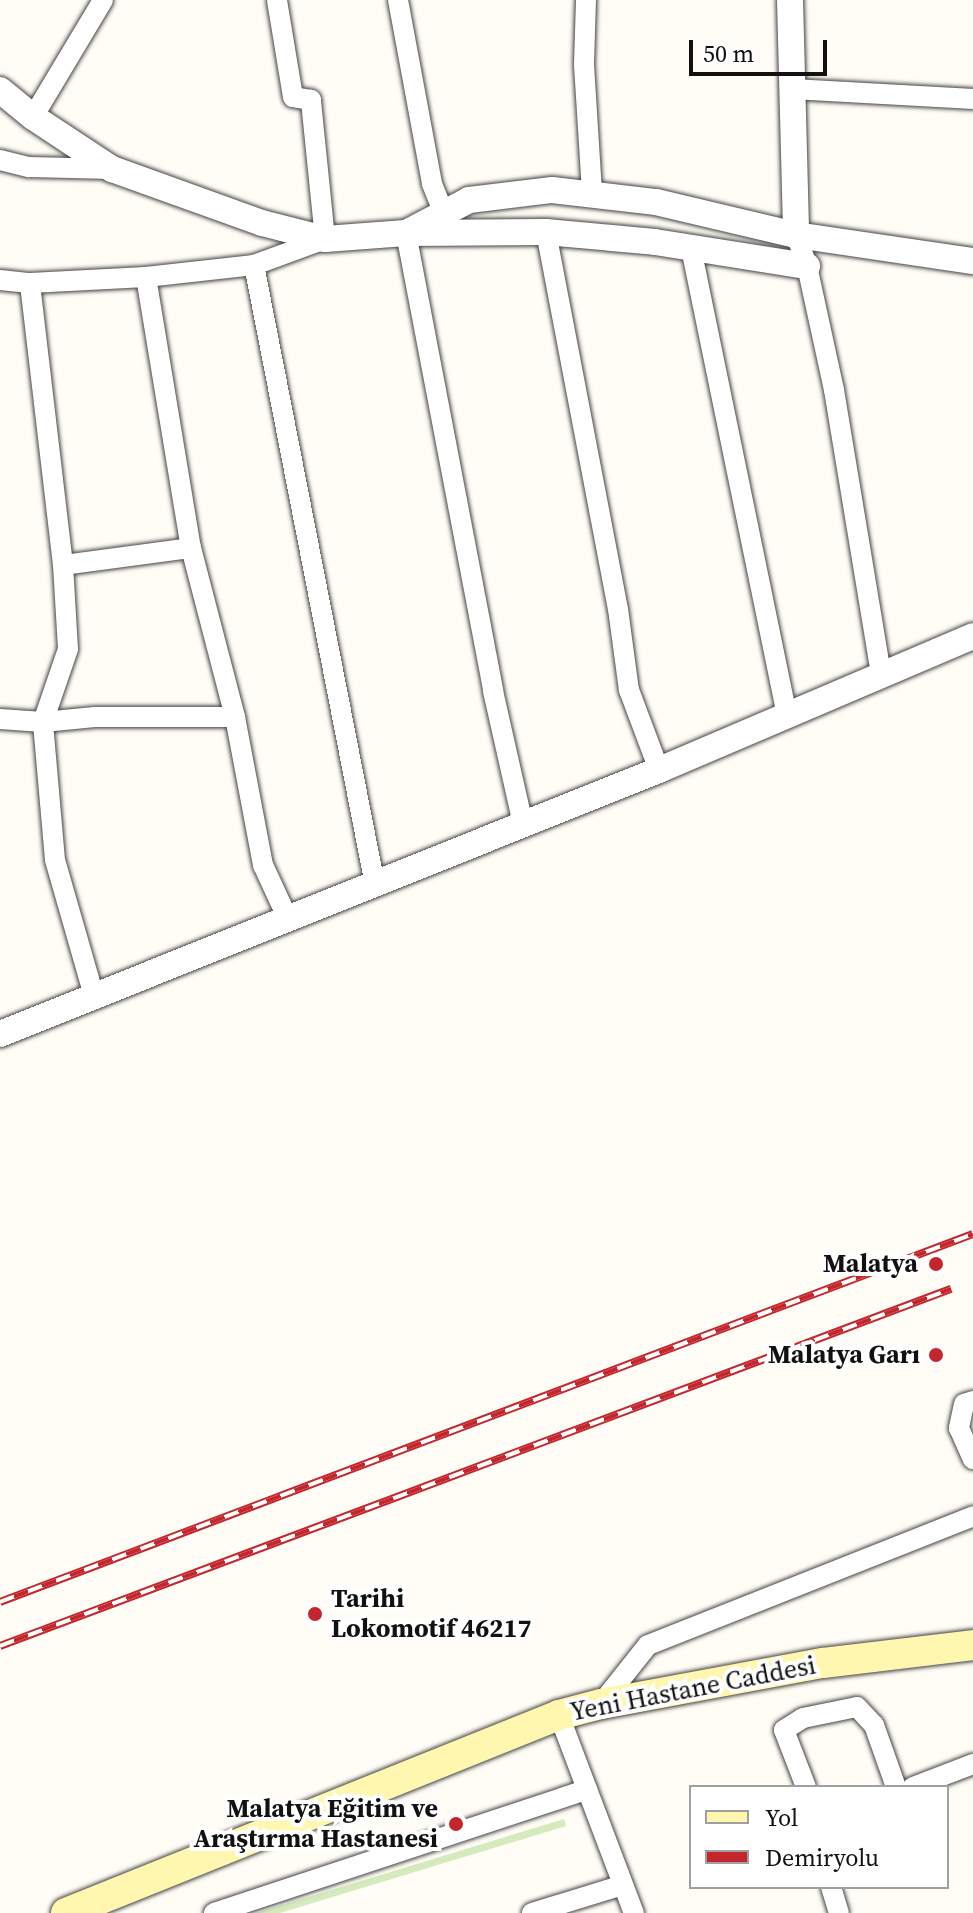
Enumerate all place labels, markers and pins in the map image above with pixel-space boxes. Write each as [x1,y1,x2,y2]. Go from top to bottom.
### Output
place label: Malatya [823,1248,918,1280]
marker: Malatya [925,1253,947,1275]
place label: Malatya Garı [768,1339,920,1371]
marker: Malatya Garı [927,1346,945,1364]
place label: Tarihi Lokomotif 46217 [331,1583,532,1644]
marker: Tarihi Lokomotif 46217 [306,1605,324,1623]
place label: Malatya Eğitim ve Araştırma Hastanesi [193,1793,438,1854]
marker: Malatya Eğitim ve Araştırma Hastanesi [445,1813,467,1835]

